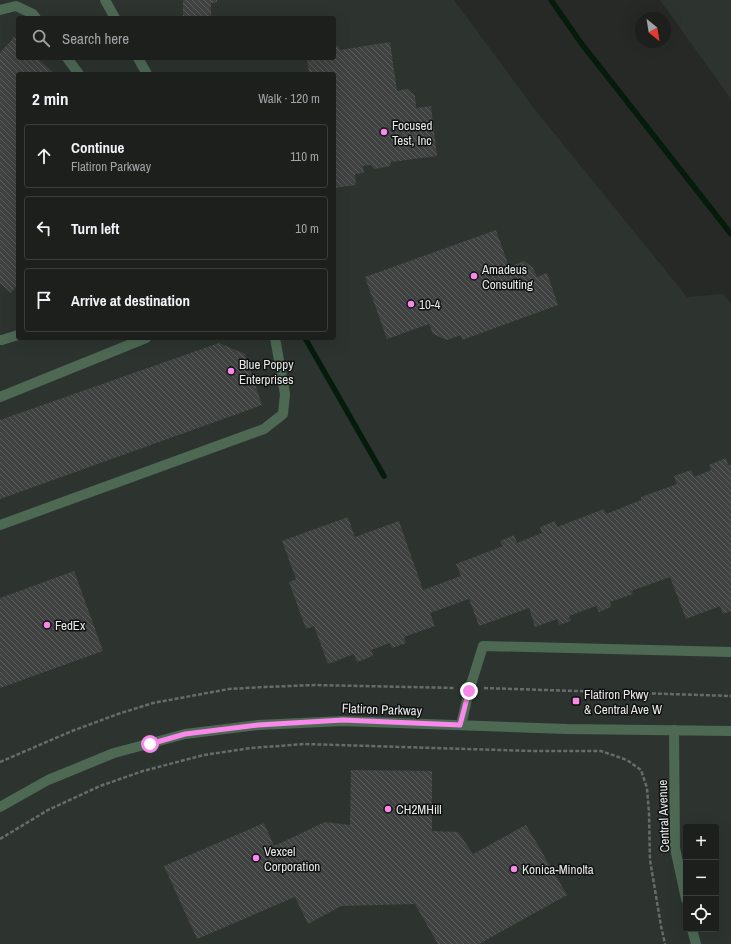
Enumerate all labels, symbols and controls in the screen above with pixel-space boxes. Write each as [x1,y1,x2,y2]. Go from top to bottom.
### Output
north arrow [635,12,671,48]
search box [16,16,336,60]
icon: search [30,27,52,49]
text: Search here [62,28,129,49]
text: 2 min [32,87,68,110]
text: Walk · 120 m [258,90,320,107]
place label: Focused Test, Inc [392,117,432,149]
marker: Focused Test, Inc [379,127,389,137]
text: Continue [71,137,124,158]
icon: ahead [33,145,55,167]
text: 110 m [290,148,319,165]
text: Flatiron Parkway [71,158,151,175]
icon: left [33,217,55,239]
text: Turn left [71,218,119,239]
text: 10 m [295,220,319,237]
place label: Amadeus Consulting [481,261,533,293]
marker: Amadeus Consulting [469,271,479,281]
icon: arrive [33,289,55,311]
text: Arrive at destination [71,290,190,311]
place label: 10-4 [419,296,440,313]
marker: 10-4 [406,299,416,309]
place label: Blue Poppy Enterprises [239,356,294,388]
marker: Blue Poppy Enterprises [226,366,236,376]
place label: FedEx [55,617,86,634]
marker: FedEx [42,620,52,630]
route end [460,682,478,700]
place label: Flatiron Pkwy & Central Ave W [584,686,662,718]
marker: Flatiron Pkwy & Central Ave W [571,696,581,706]
street label: Flatiron Parkway [342,700,423,719]
route start [141,735,159,753]
street label: Central Avenue [654,779,673,853]
place label: CH2MHill [396,801,442,818]
marker: CH2MHill [383,804,393,814]
map controls [683,824,719,932]
button: + [683,824,719,860]
place label: Vexcel Corporation [264,843,320,875]
marker: Vexcel Corporation [251,853,261,863]
button: − [683,860,719,896]
place label: Konica-Minolta [522,861,594,878]
marker: Konica-Minolta [509,864,519,874]
button: locate [683,896,719,932]

